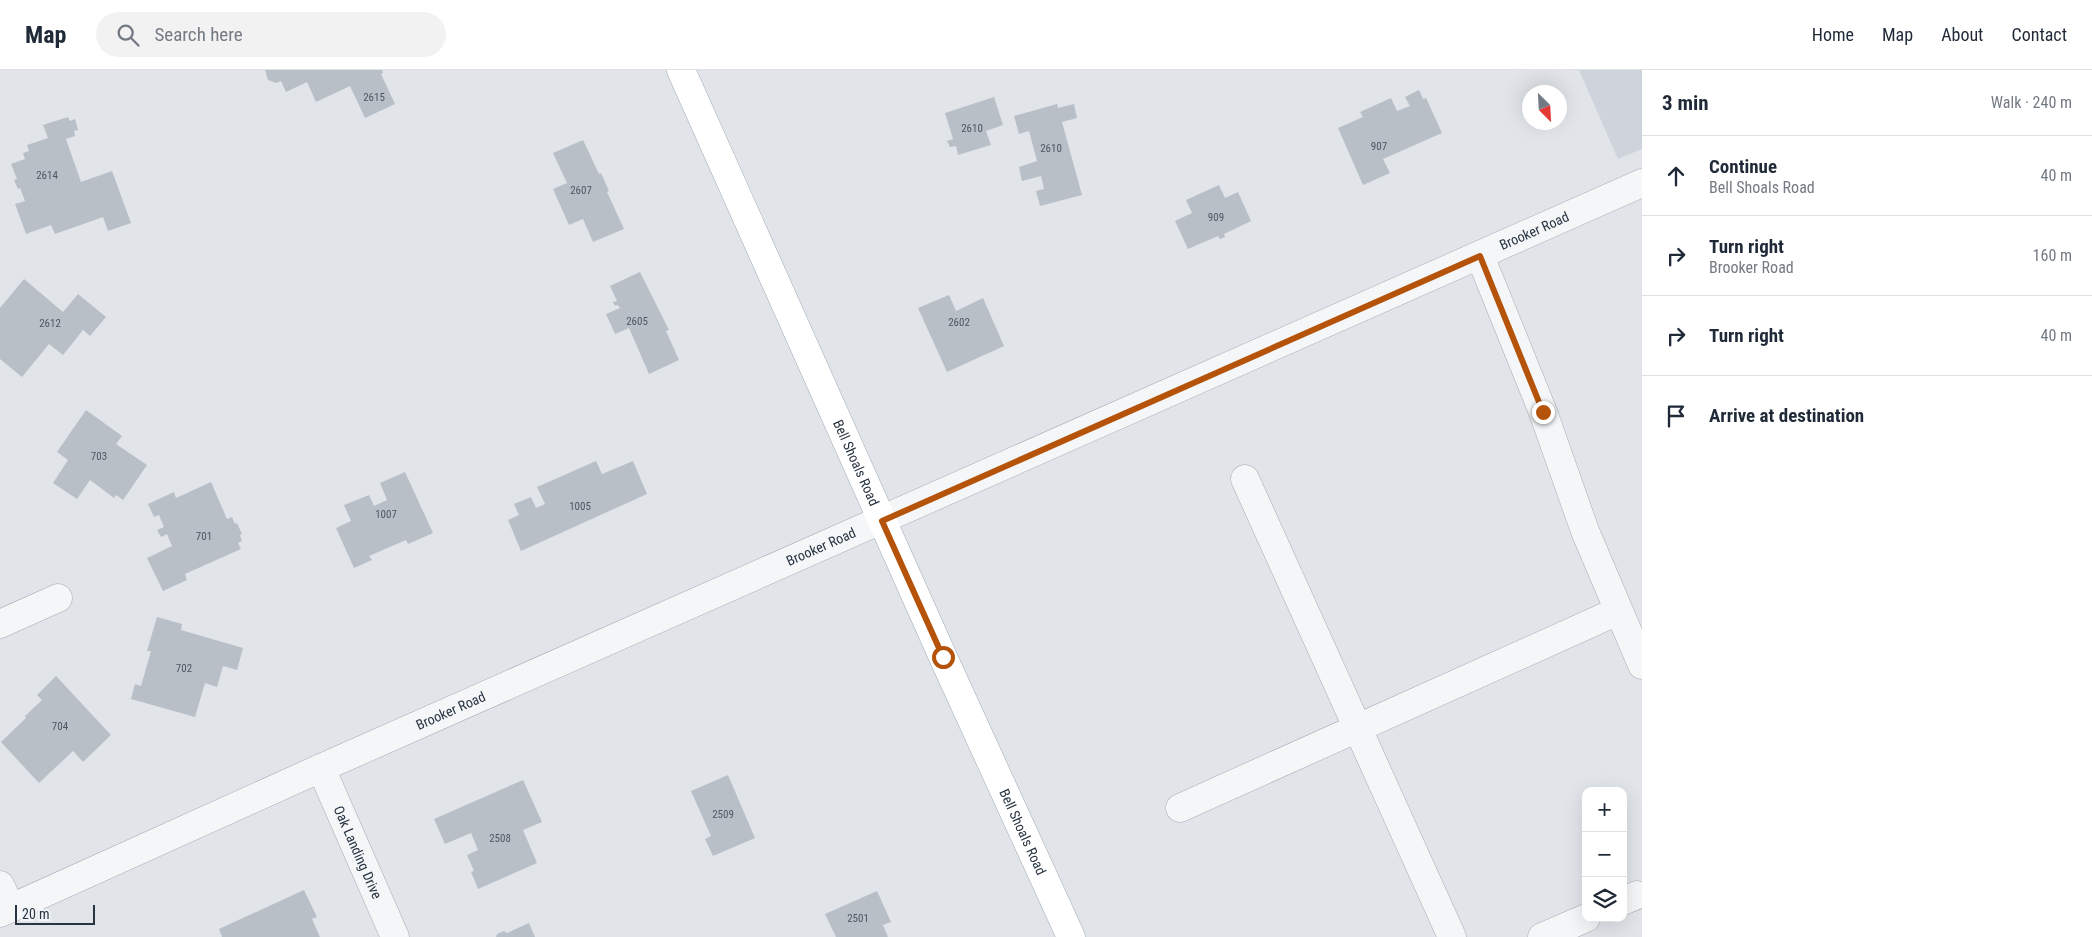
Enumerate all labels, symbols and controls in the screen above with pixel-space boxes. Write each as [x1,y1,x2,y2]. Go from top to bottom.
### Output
search box [96,12,446,57]
text: Map [25,21,66,49]
icon: search [114,21,142,49]
text: Search here [154,23,243,46]
text: Home [1812,24,1854,45]
text: Map [1882,24,1913,45]
text: About [1941,24,1983,45]
text: Contact [2011,24,2067,45]
north arrow [1522,85,1567,130]
house number: 2615 [363,91,385,104]
text: 3 min [1662,91,1709,115]
text: Walk · 240 m [1991,93,2072,112]
house number: 2610 [961,122,983,135]
house number: 907 [1371,140,1387,153]
house number: 2610 [1040,142,1062,155]
text: Continue [1709,155,1777,178]
icon: ahead [1662,162,1690,190]
text: 40 m [2040,166,2072,185]
house number: 2614 [36,169,58,182]
text: Bell Shoals Road [1709,178,1815,197]
house number: 2607 [570,184,592,197]
street label: Brooker Road [1497,208,1571,253]
house number: 909 [1208,211,1224,224]
text: Turn right [1709,235,1784,258]
icon: right [1662,242,1690,270]
text: 160 m [2033,246,2072,265]
text: Brooker Road [1709,258,1794,277]
house number: 2605 [626,315,648,328]
house number: 2602 [948,316,970,329]
house number: 2612 [39,317,61,330]
icon: right [1662,322,1690,350]
text: Turn right [1709,324,1784,347]
text: 40 m [2040,326,2072,345]
route end [1532,401,1555,424]
icon: arrive [1662,402,1690,430]
text: Arrive at destination [1709,404,1864,427]
street label: Bell Shoals Road [830,417,882,508]
house number: 703 [91,450,107,463]
house number: 1005 [569,500,591,513]
house number: 1007 [375,508,397,521]
street label: Brooker Road [784,524,858,569]
house number: 701 [196,530,212,543]
route start [932,646,955,669]
house number: 702 [176,662,192,675]
street label: Brooker Road [413,688,488,733]
house number: 704 [52,720,69,733]
street label: Bell Shoals Road [996,786,1049,877]
map controls [1582,787,1627,922]
button: + [1582,787,1627,832]
street label: Oak Landing Drive [331,803,385,902]
house number: 2509 [712,808,734,821]
house number: 2508 [489,832,511,845]
button: − [1582,832,1627,877]
button: layers [1582,877,1627,922]
scale bar [15,902,95,925]
text: 20 m [22,906,50,922]
house number: 2501 [847,912,869,925]

